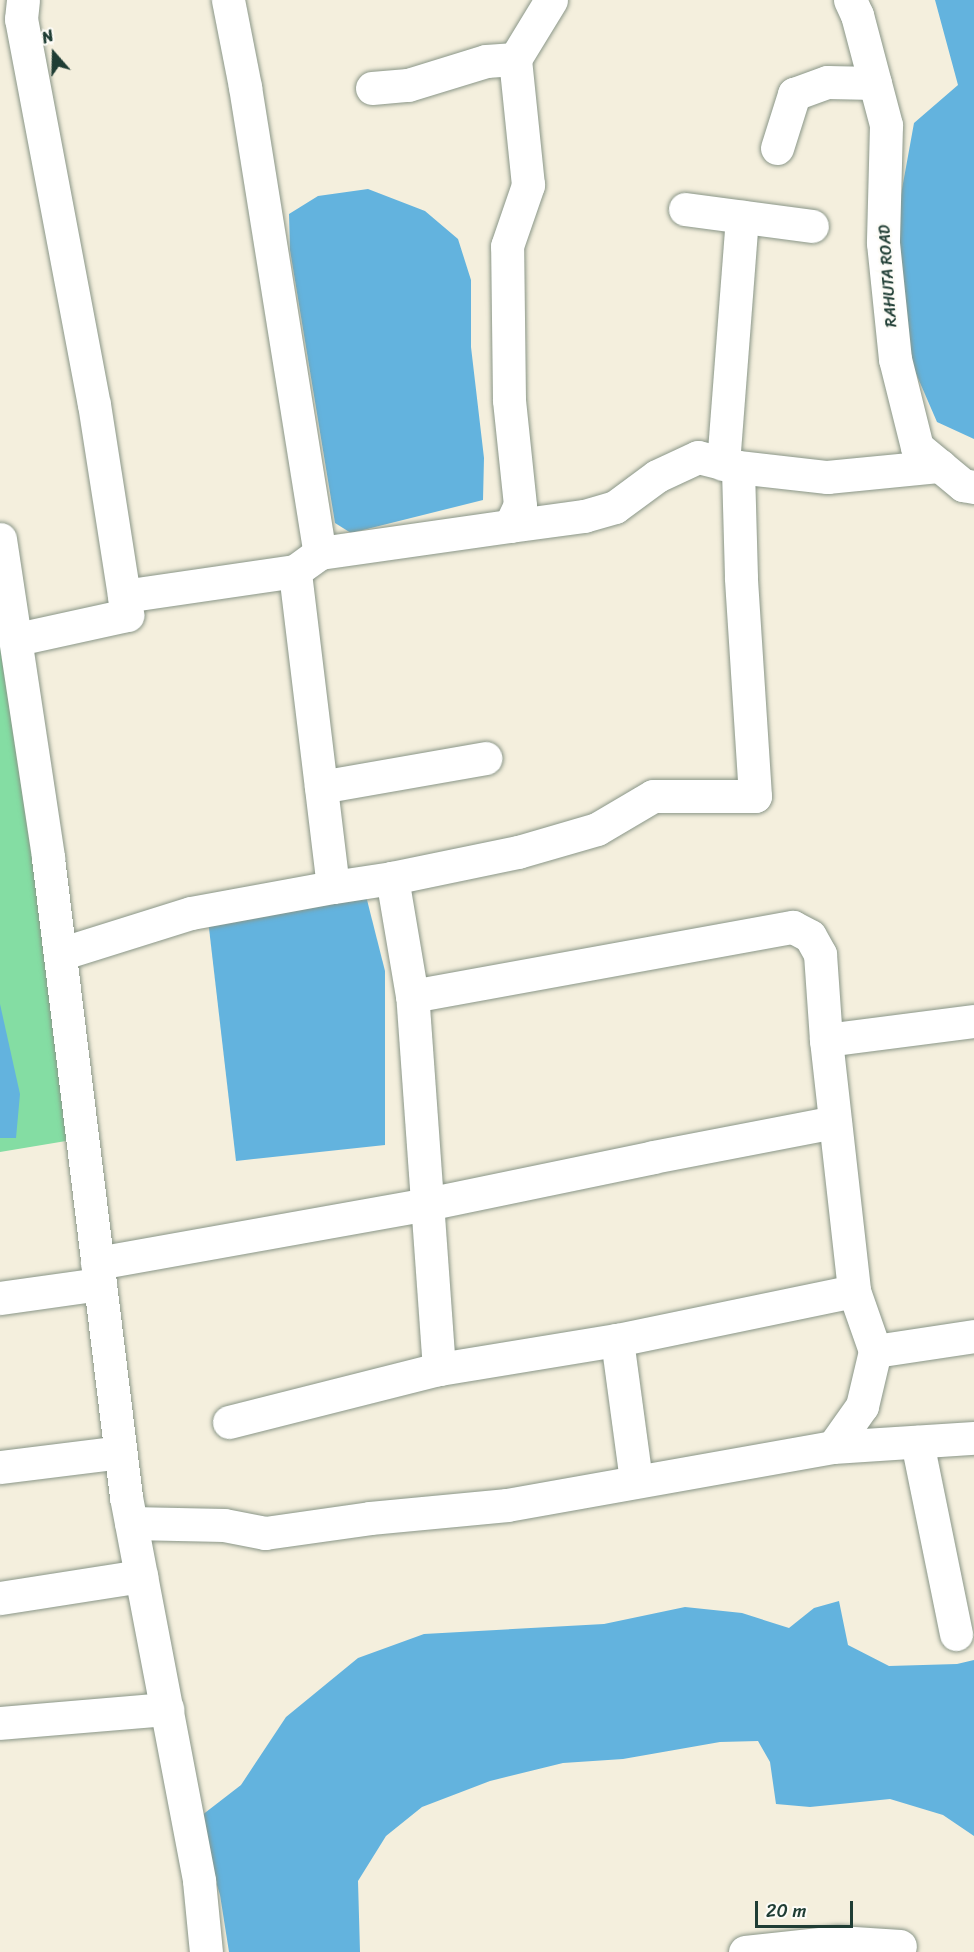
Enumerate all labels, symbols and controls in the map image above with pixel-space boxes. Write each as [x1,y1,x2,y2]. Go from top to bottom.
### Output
text: N [38,21,58,52]
north arrow [24,24,84,84]
street label: RAHUTA ROAD [875,224,901,328]
scale bar [758,1889,856,1927]
text: 20 m [766,1895,806,1927]

